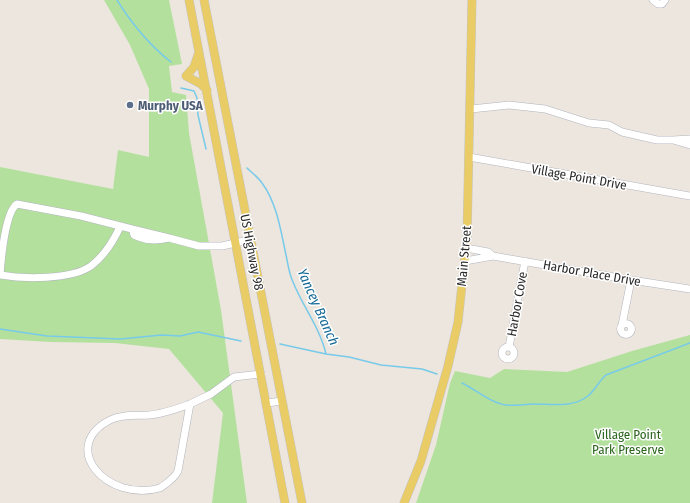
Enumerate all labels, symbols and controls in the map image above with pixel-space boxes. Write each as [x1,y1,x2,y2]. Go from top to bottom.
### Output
place label: Murphy USA [138,98,204,113]
marker: Murphy USA [125,100,135,110]
street label: Village Point Drive [530,161,628,193]
street label: US Highway 98 [237,213,267,291]
street label: Main Street [454,224,474,287]
street label: Harbor Place Drive [542,257,642,289]
water label: Yancey Branch [293,266,343,348]
street label: Harbor Cove [504,270,530,338]
park label: Village Point Park Preserve [592,427,664,457]

